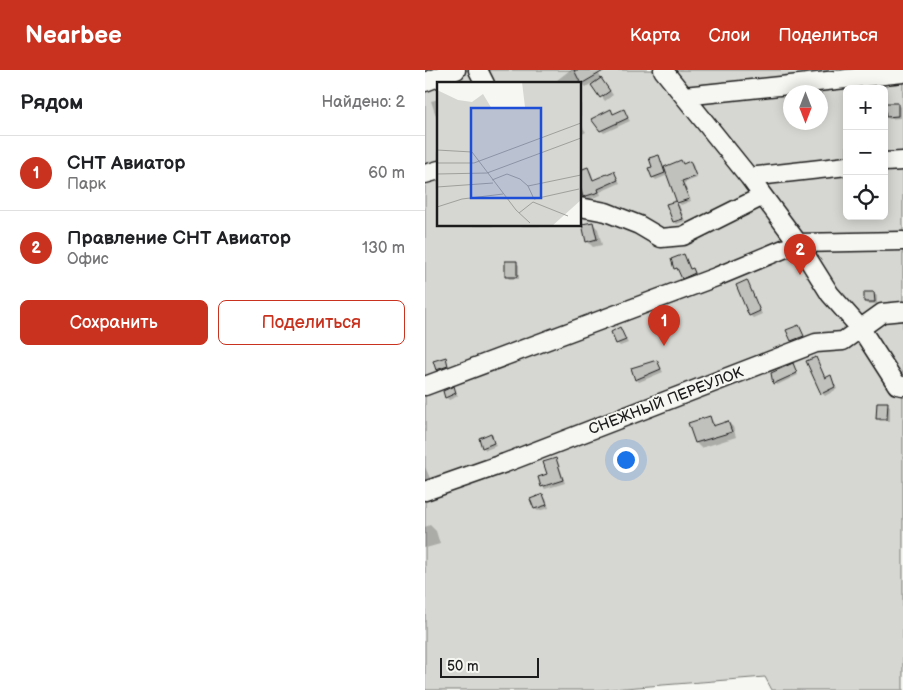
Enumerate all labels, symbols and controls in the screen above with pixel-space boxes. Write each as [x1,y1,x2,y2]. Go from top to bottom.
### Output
text: Nearbee [25,21,122,50]
text: Карта [630,25,680,46]
text: Слои [708,25,750,46]
text: Поделиться [778,25,878,46]
inset map [437,82,581,226]
north arrow [783,85,828,130]
map controls [843,85,888,220]
button: + [843,85,888,130]
text: Рядом [20,90,83,115]
text: Найдено: 2 [321,93,405,112]
button: − [843,130,888,175]
text: СНТ Авиатор [67,152,185,175]
text: 1 [33,164,39,183]
text: 60 m [368,164,405,183]
text: Парк [67,175,106,194]
button: locate [843,175,888,220]
text: Правление СНТ Авиатор [67,227,291,250]
pin: 2 [784,234,816,275]
text: 2 [31,239,41,258]
text: 130 m [362,239,405,258]
text: Офис [67,250,109,269]
button: Сохранить [20,300,208,345]
button: Поделиться [218,300,405,345]
pin: 1 [648,305,680,346]
street label: СНЕЖНЫЙ ПЕРЕУЛОК [586,363,746,439]
your location [613,447,639,473]
scale bar [440,655,539,678]
text: 50 m [447,658,479,675]

